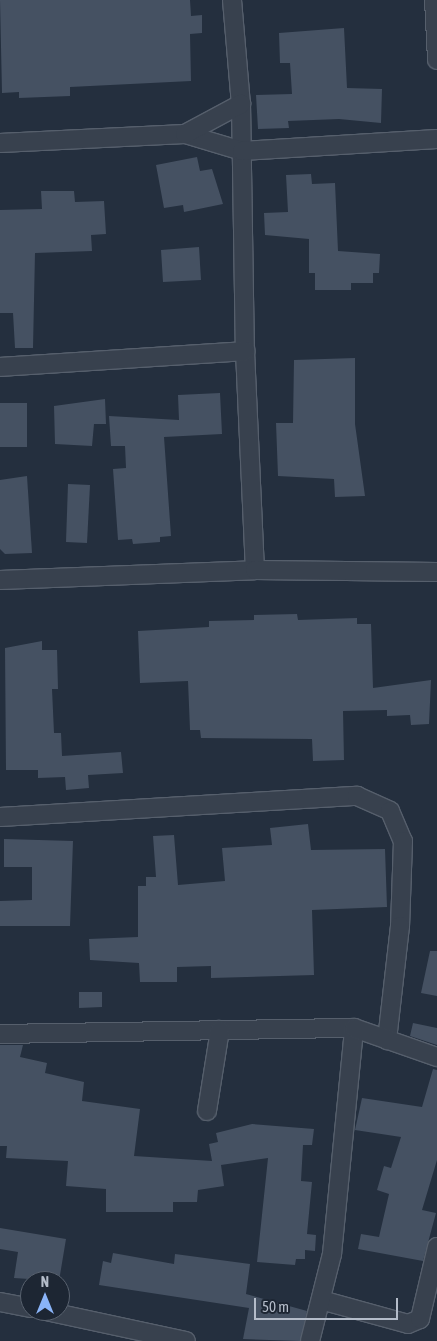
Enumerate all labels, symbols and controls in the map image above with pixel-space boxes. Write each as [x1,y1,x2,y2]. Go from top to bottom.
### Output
north arrow [20,1271,70,1321]
text: N [41,1274,49,1290]
scale bar [257,1288,401,1320]
text: 50 m [262,1298,289,1315]

